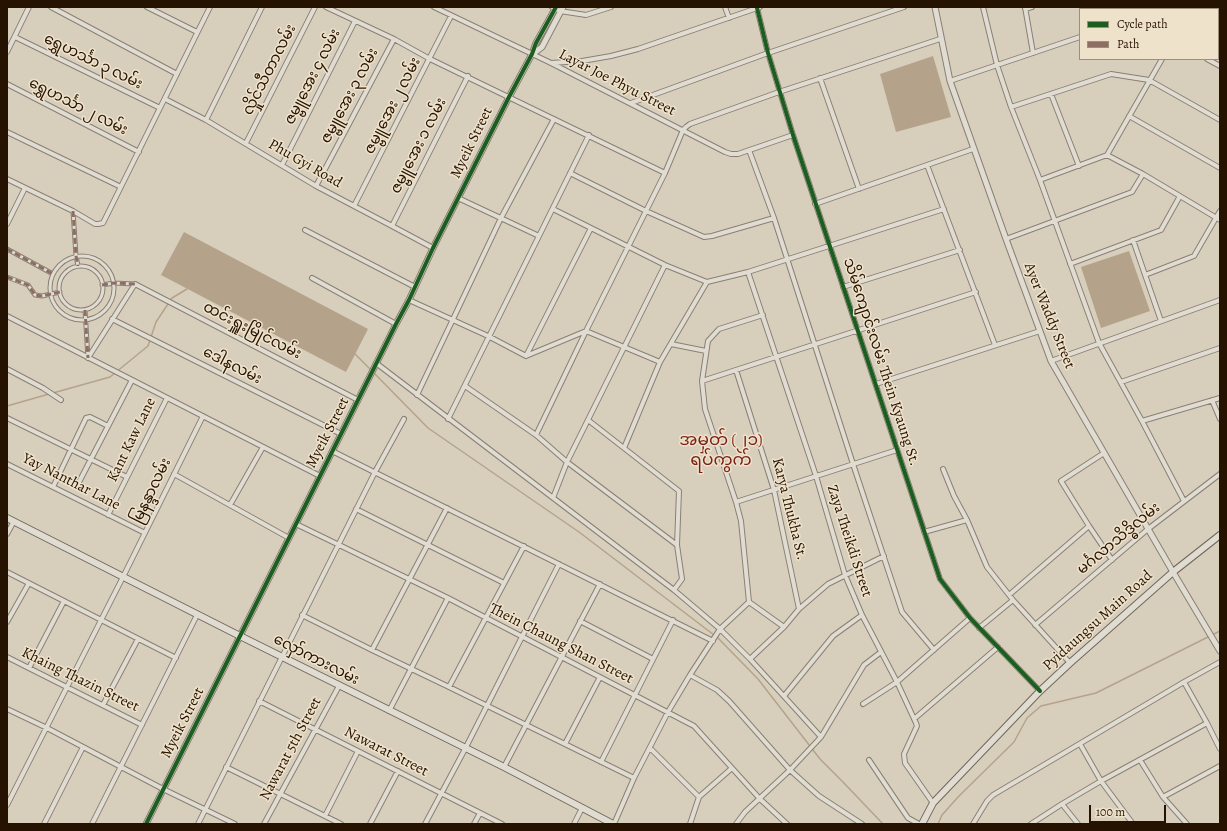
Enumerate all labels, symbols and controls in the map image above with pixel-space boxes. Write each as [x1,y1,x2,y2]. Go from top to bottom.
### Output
legend [1079,8,1219,60]
text: Cycle path [1117,16,1168,32]
street label: လှိုင်သီတာလမ်း [239,22,301,118]
street label: ဇမ္ဗူအေး ၄ လမ်း [281,26,345,128]
street label: ရွှေဟင်္သာ ၃ လမ်း [41,30,145,94]
text: Path [1117,36,1139,52]
street label: ဇမ္ဗူအေး ၃ လမ်း [317,45,383,147]
street label: Layar Joe Phyu Street [556,46,678,120]
street label: ဇမ္ဗူအေး ၂ လမ်း [361,55,425,157]
street label: ရွှေဟင်္သာ ၂ လမ်း [26,74,130,140]
street label: ဇမ္ဗူအေး ၁ လမ်း [387,95,451,197]
street label: Myeik Street [447,104,497,182]
street label: Phu Gyi Road [265,136,345,192]
street label: သိမ်ကျောင်းလမ်း Thein Kyaung St. [839,256,923,468]
street label: Ayer Waddy Street [1020,260,1078,372]
street label: ထင်းရှူးမြိုင်လမ်း [200,299,304,363]
street label: ဒေါနလမ်း [200,344,264,388]
street label: Kant Kaw Lane [104,395,160,485]
street label: Myeik Street [302,395,354,471]
district label: အမှတ် (၂၁) ရပ်ကွက် [679,431,763,471]
street label: Yay Nanthar Lane [19,450,123,514]
street label: မြနန္ဒာလမ်း [128,455,176,527]
street label: Karya Thukha St. [768,456,810,562]
street label: Zaya Theikdi Street [822,483,876,599]
street label: မင်္ဂလာသိဒ္ဓိလမ်း [1074,499,1164,579]
street label: Pyidaungsu Main Road [1039,567,1157,675]
street label: Thein Chaung Shan Street [486,600,636,688]
street label: လှော်ကားလမ်း [270,631,362,689]
street label: Khaing Thazin Street [18,644,142,716]
street label: Myeik Street [157,685,209,761]
street label: Nawarat 5th Street [256,694,326,804]
street label: Nawarat Street [341,723,431,781]
scale bar [1091,797,1168,823]
text: 100 m [1096,804,1125,820]

